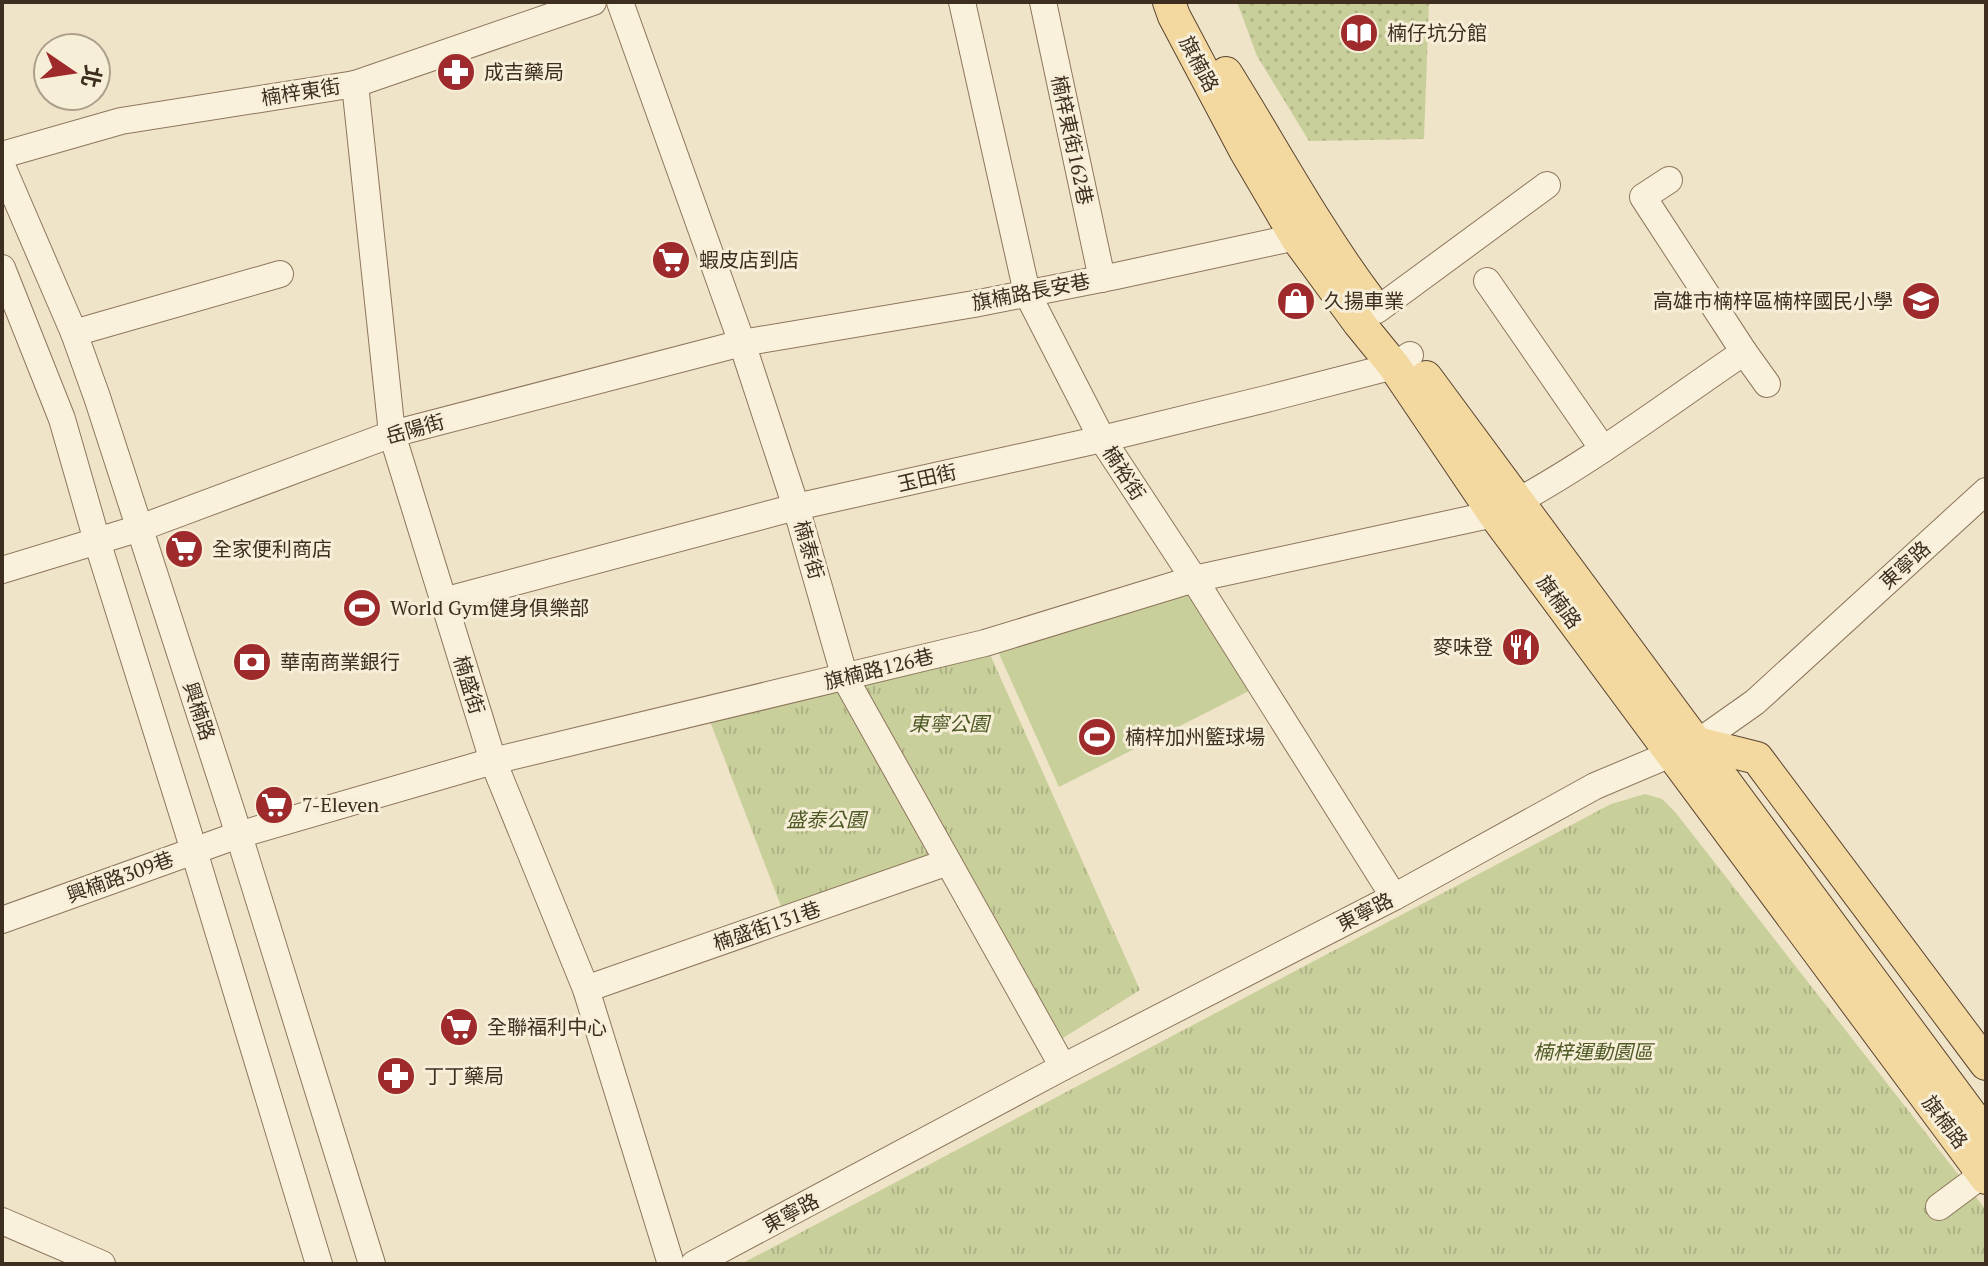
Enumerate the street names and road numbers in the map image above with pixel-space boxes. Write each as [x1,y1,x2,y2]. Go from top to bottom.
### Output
street label: 旗楠路 [1173,31,1225,97]
street label: 楠梓東街 [259,72,343,111]
street label: 楠梓東街162巷 [1046,73,1099,207]
street label: 旗楠路長安巷 [969,267,1092,316]
street label: 岳陽街 [382,407,447,450]
street label: 楠裕街 [1097,440,1152,505]
street label: 玉田街 [895,458,959,497]
street label: 楠泰街 [788,517,831,582]
street label: 東寧路 [1873,535,1936,595]
street label: 旗楠路 [1531,570,1588,634]
street label: 旗楠路126巷 [821,642,936,695]
street label: 楠盛街 [448,652,491,717]
street label: 興楠路 [177,678,222,744]
street label: 興楠路309巷 [63,845,177,908]
street label: 東寧路 [1332,886,1398,937]
street label: 楠盛街131巷 [710,895,824,957]
street label: 旗楠路 [1917,1090,1974,1154]
street label: 東寧路 [758,1187,824,1239]

